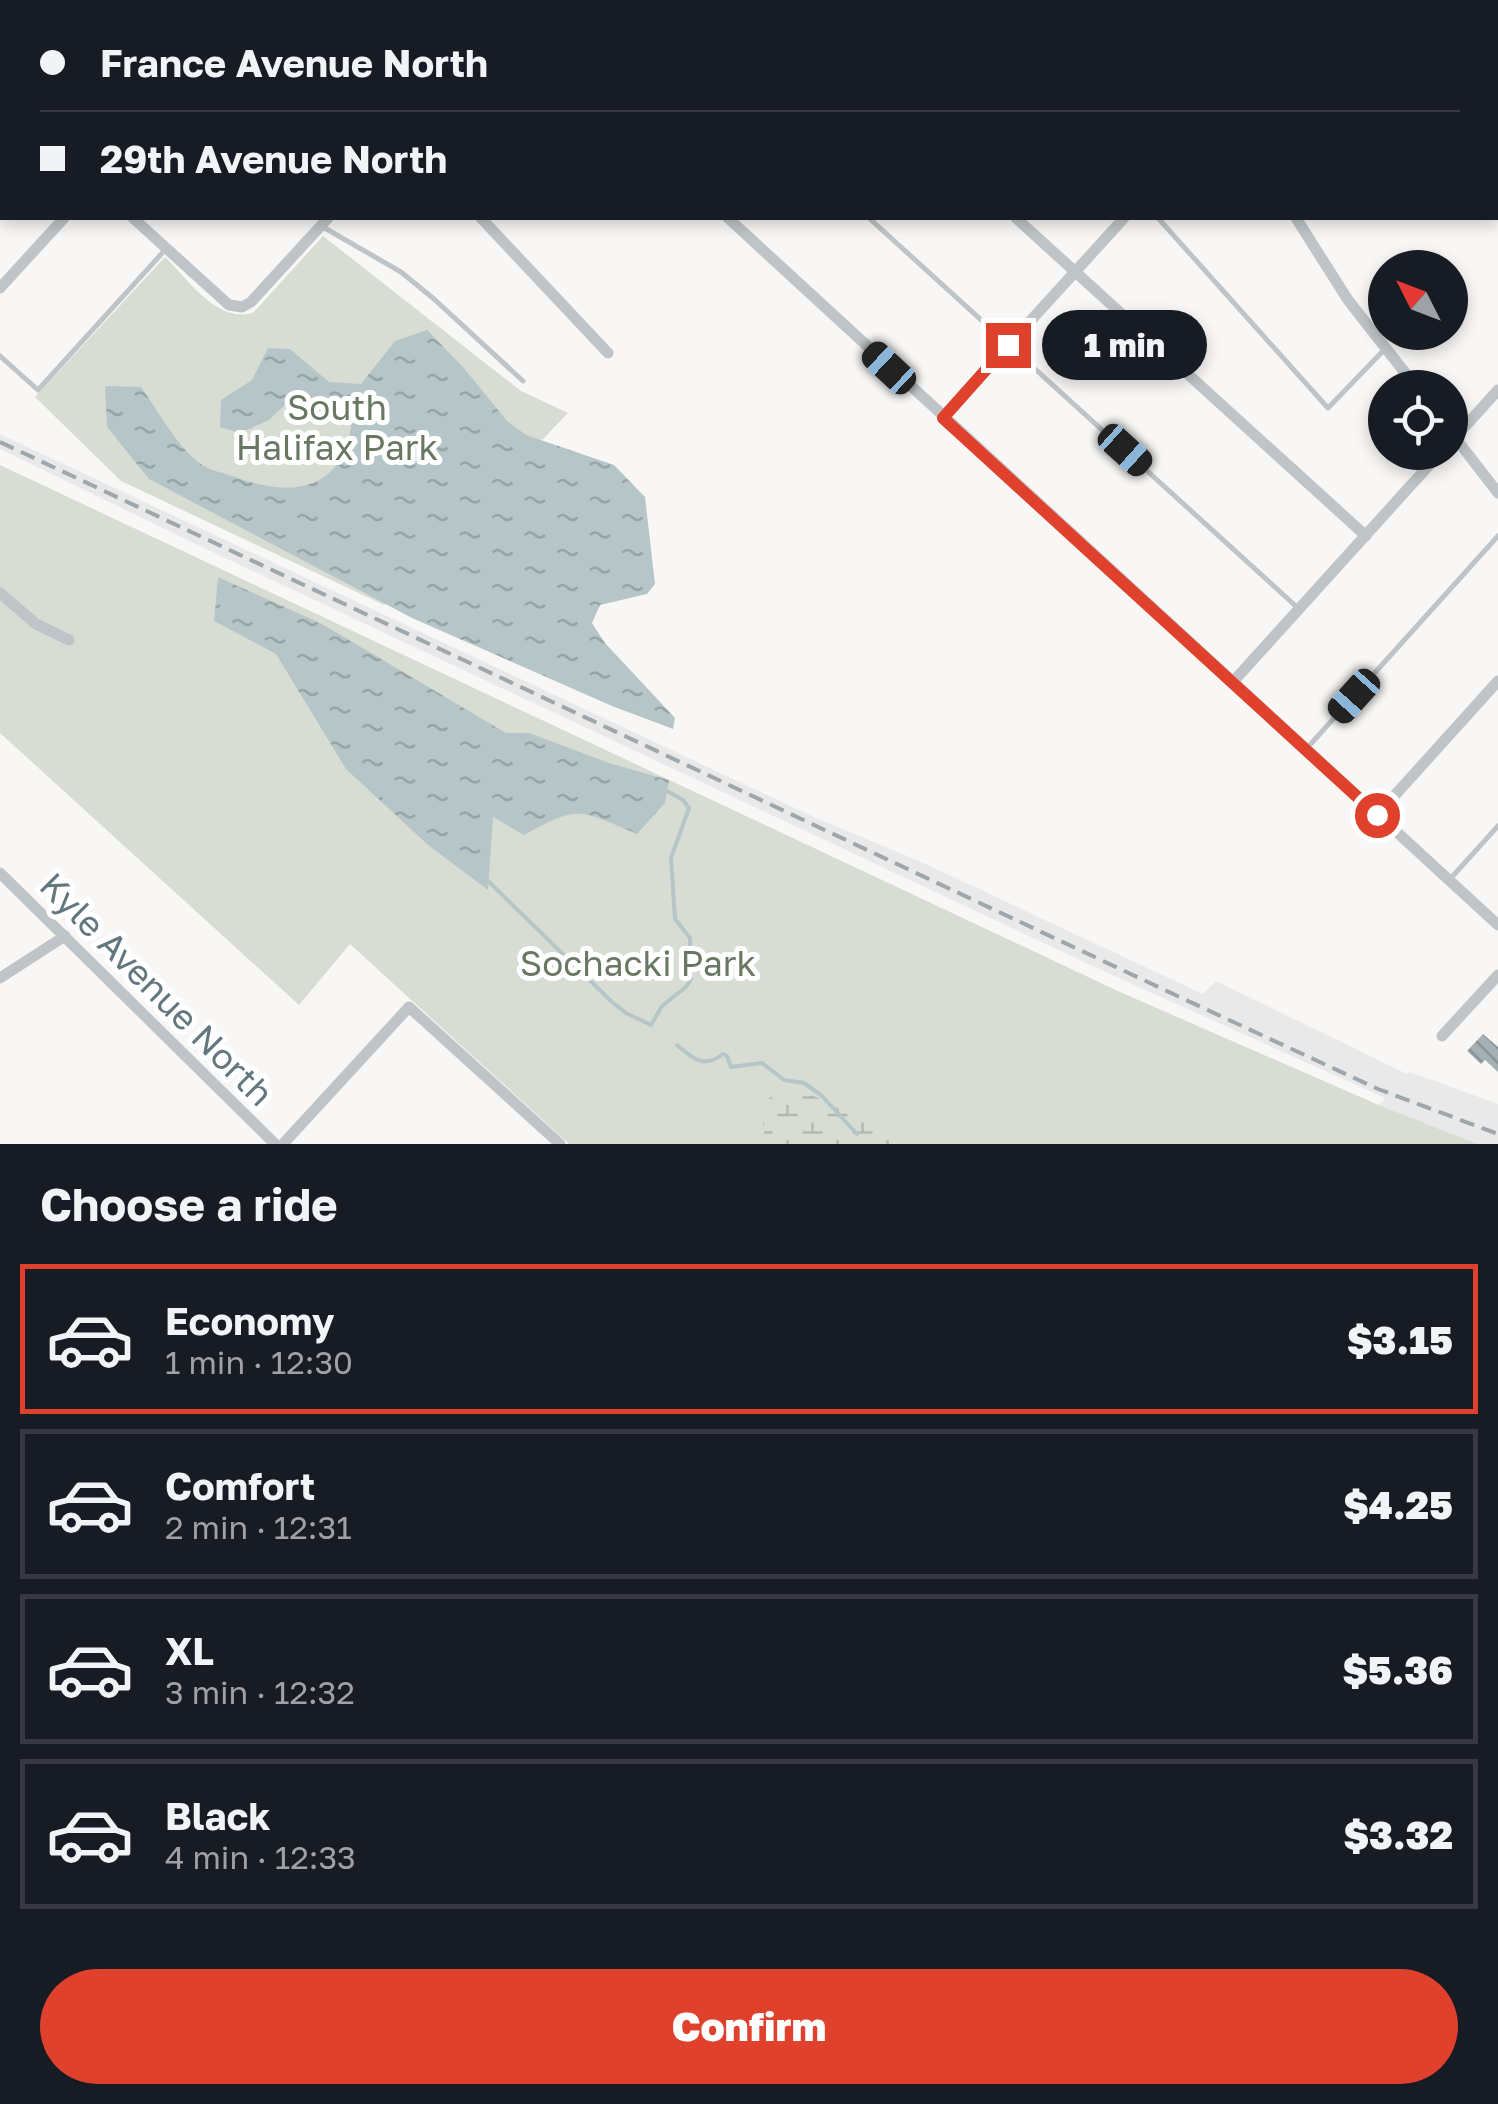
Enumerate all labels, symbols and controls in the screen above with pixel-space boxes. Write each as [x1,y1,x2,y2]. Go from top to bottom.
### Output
text: France Avenue North [100,40,488,85]
text: 29th Avenue North [100,136,447,181]
north arrow [1368,250,1468,350]
map controls [1368,250,1468,470]
callout: 1 min [1043,310,1208,380]
route end [986,323,1031,368]
text: 1 min [1084,326,1165,364]
car [857,337,921,399]
button: locate [1368,370,1468,470]
park label: South Halifax Park [236,386,438,468]
car [1093,419,1157,481]
car [1323,664,1385,728]
route start [1355,793,1400,838]
street label: Kyle Avenue North [32,864,282,1114]
park label: Sochacki Park [520,942,756,984]
text: Choose a ride [40,1177,338,1231]
icon: car [45,1294,135,1384]
text: Economy [165,1298,334,1343]
text: $3.15 [1347,1317,1453,1362]
text: 1 min · 12:30 [165,1343,353,1381]
icon: car [45,1459,135,1549]
text: Comfort [165,1463,315,1508]
text: $4.25 [1343,1482,1453,1527]
text: 2 min · 12:31 [165,1508,352,1546]
icon: car [45,1624,135,1714]
text: XL [165,1628,214,1673]
text: $5.36 [1342,1647,1453,1692]
text: 3 min · 12:32 [165,1673,355,1711]
icon: car [45,1789,135,1879]
text: Black [165,1793,270,1838]
text: $3.32 [1344,1812,1453,1857]
text: 4 min · 12:33 [165,1838,356,1876]
button: Confirm [40,1969,1458,2084]

